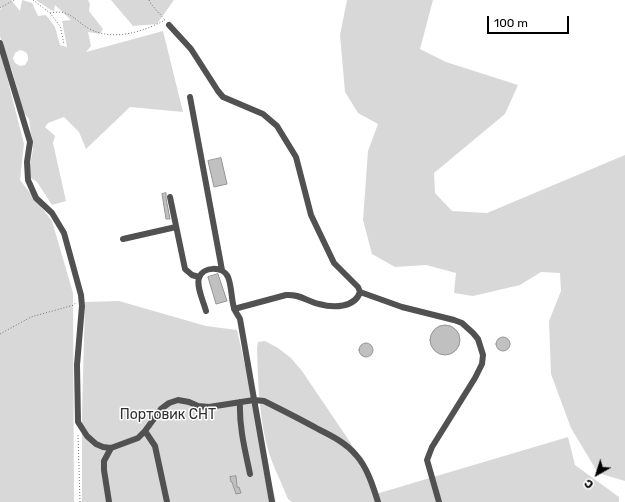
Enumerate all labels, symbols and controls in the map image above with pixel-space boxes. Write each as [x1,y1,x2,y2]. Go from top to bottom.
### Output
scale bar [489,8,571,34]
text: 100 m [494,16,528,30]
park label: Портовик СНТ [120,407,216,423]
north arrow [577,454,617,494]
text: С [582,476,596,491]

